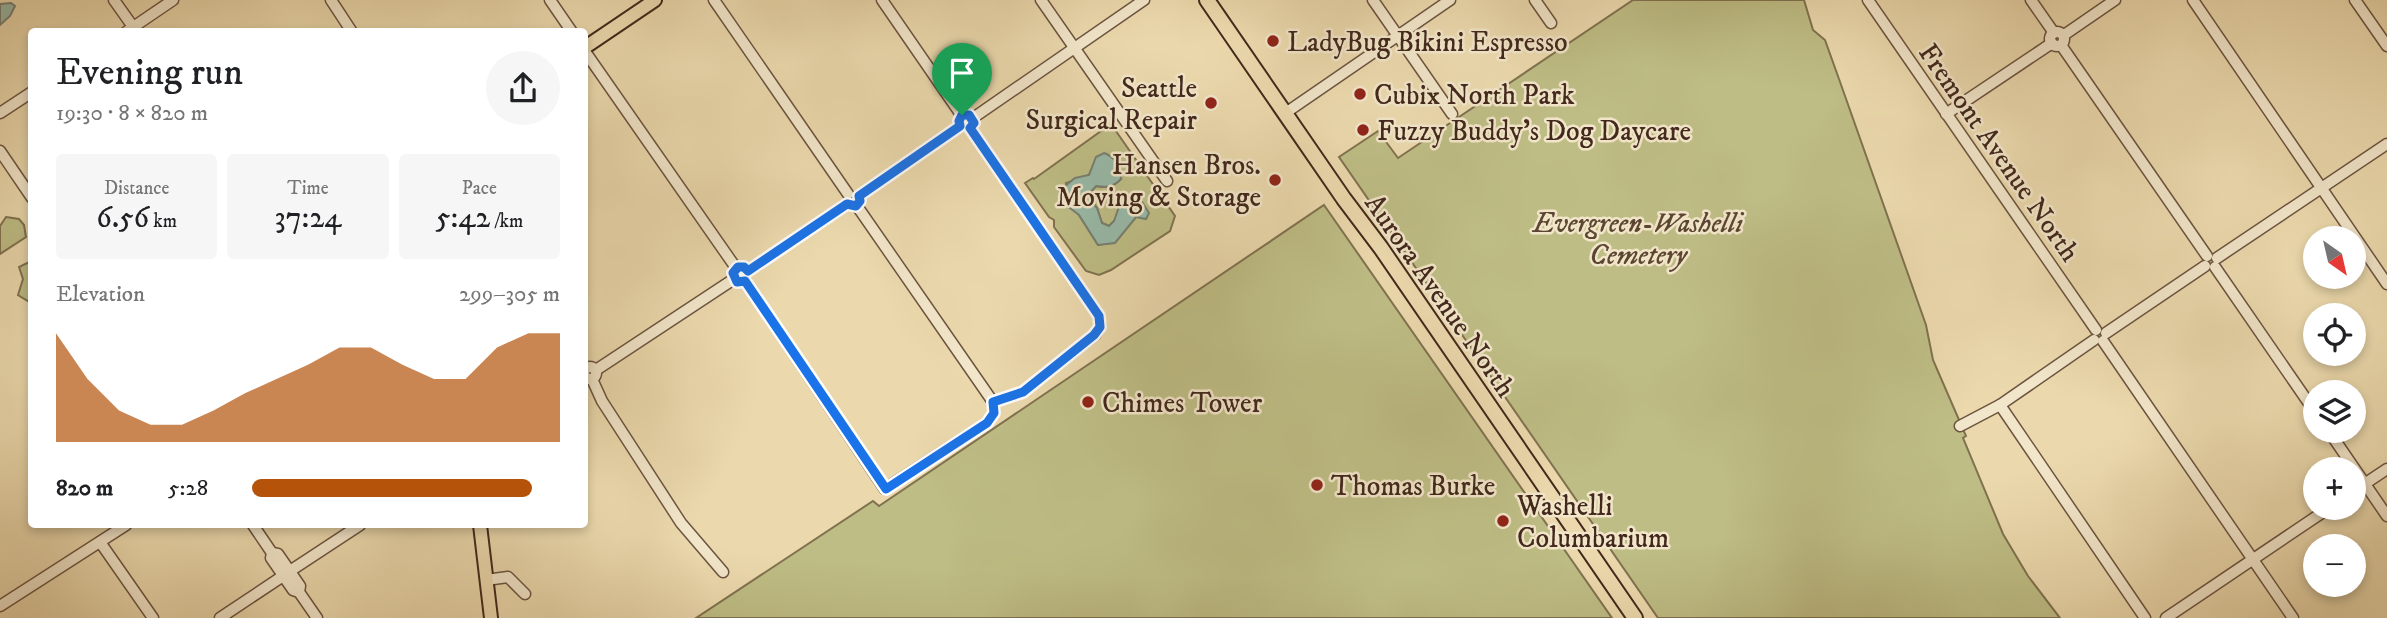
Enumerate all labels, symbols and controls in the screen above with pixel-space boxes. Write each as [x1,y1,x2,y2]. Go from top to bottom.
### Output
place label: LadyBug Bikini Espresso [1287,25,1568,60]
marker: LadyBug Bikini Espresso [1265,33,1281,49]
street label: Fremont Avenue North [1910,37,2087,269]
pin [932,43,992,115]
text: Evening run [56,49,243,97]
button: share [486,51,560,125]
icon: arrive [943,54,981,92]
place label: Seattle Surgical Repair [1026,71,1198,138]
place label: Cubix North Park [1374,78,1575,113]
marker: Cubix North Park [1352,86,1368,102]
marker: Seattle Surgical Repair [1203,95,1219,111]
text: 19:30 · 8 × 820 m [56,99,208,128]
place label: Fuzzy Buddy's Dog Daycare [1377,114,1691,149]
marker: Fuzzy Buddy's Dog Daycare [1355,122,1371,138]
place label: Hansen Bros. Moving & Storage [1056,148,1261,215]
marker: Hansen Bros. Moving & Storage [1267,172,1283,188]
text: Distance [104,177,169,200]
text: Time [287,177,329,200]
text: Pace [462,177,497,200]
street label: Aurora Avenue North [1357,187,1523,405]
text: 6.56 [96,200,149,237]
text: 37:24 [275,200,341,237]
text: 5:42 [435,200,490,237]
park label: Evergreen-Washelli Cemetery [1531,206,1745,273]
text: km [149,210,177,233]
text: /km [490,210,523,233]
north arrow [2303,226,2366,289]
map controls [2303,226,2366,597]
text: Elevation [56,280,145,309]
text: 299–305 m [459,280,560,309]
button: locate [2303,303,2366,366]
button: layers [2303,380,2366,443]
place label: Chimes Tower [1102,386,1263,421]
marker: Chimes Tower [1080,394,1096,410]
button: + [2303,457,2366,520]
place label: Thomas Burke [1331,469,1495,504]
text: 820 m [56,474,113,503]
text: 5:28 [168,474,208,503]
marker: Thomas Burke [1309,477,1325,493]
place label: Washelli Columbarium [1516,489,1669,556]
marker: Washelli Columbarium [1495,513,1511,529]
button: − [2303,534,2366,597]

